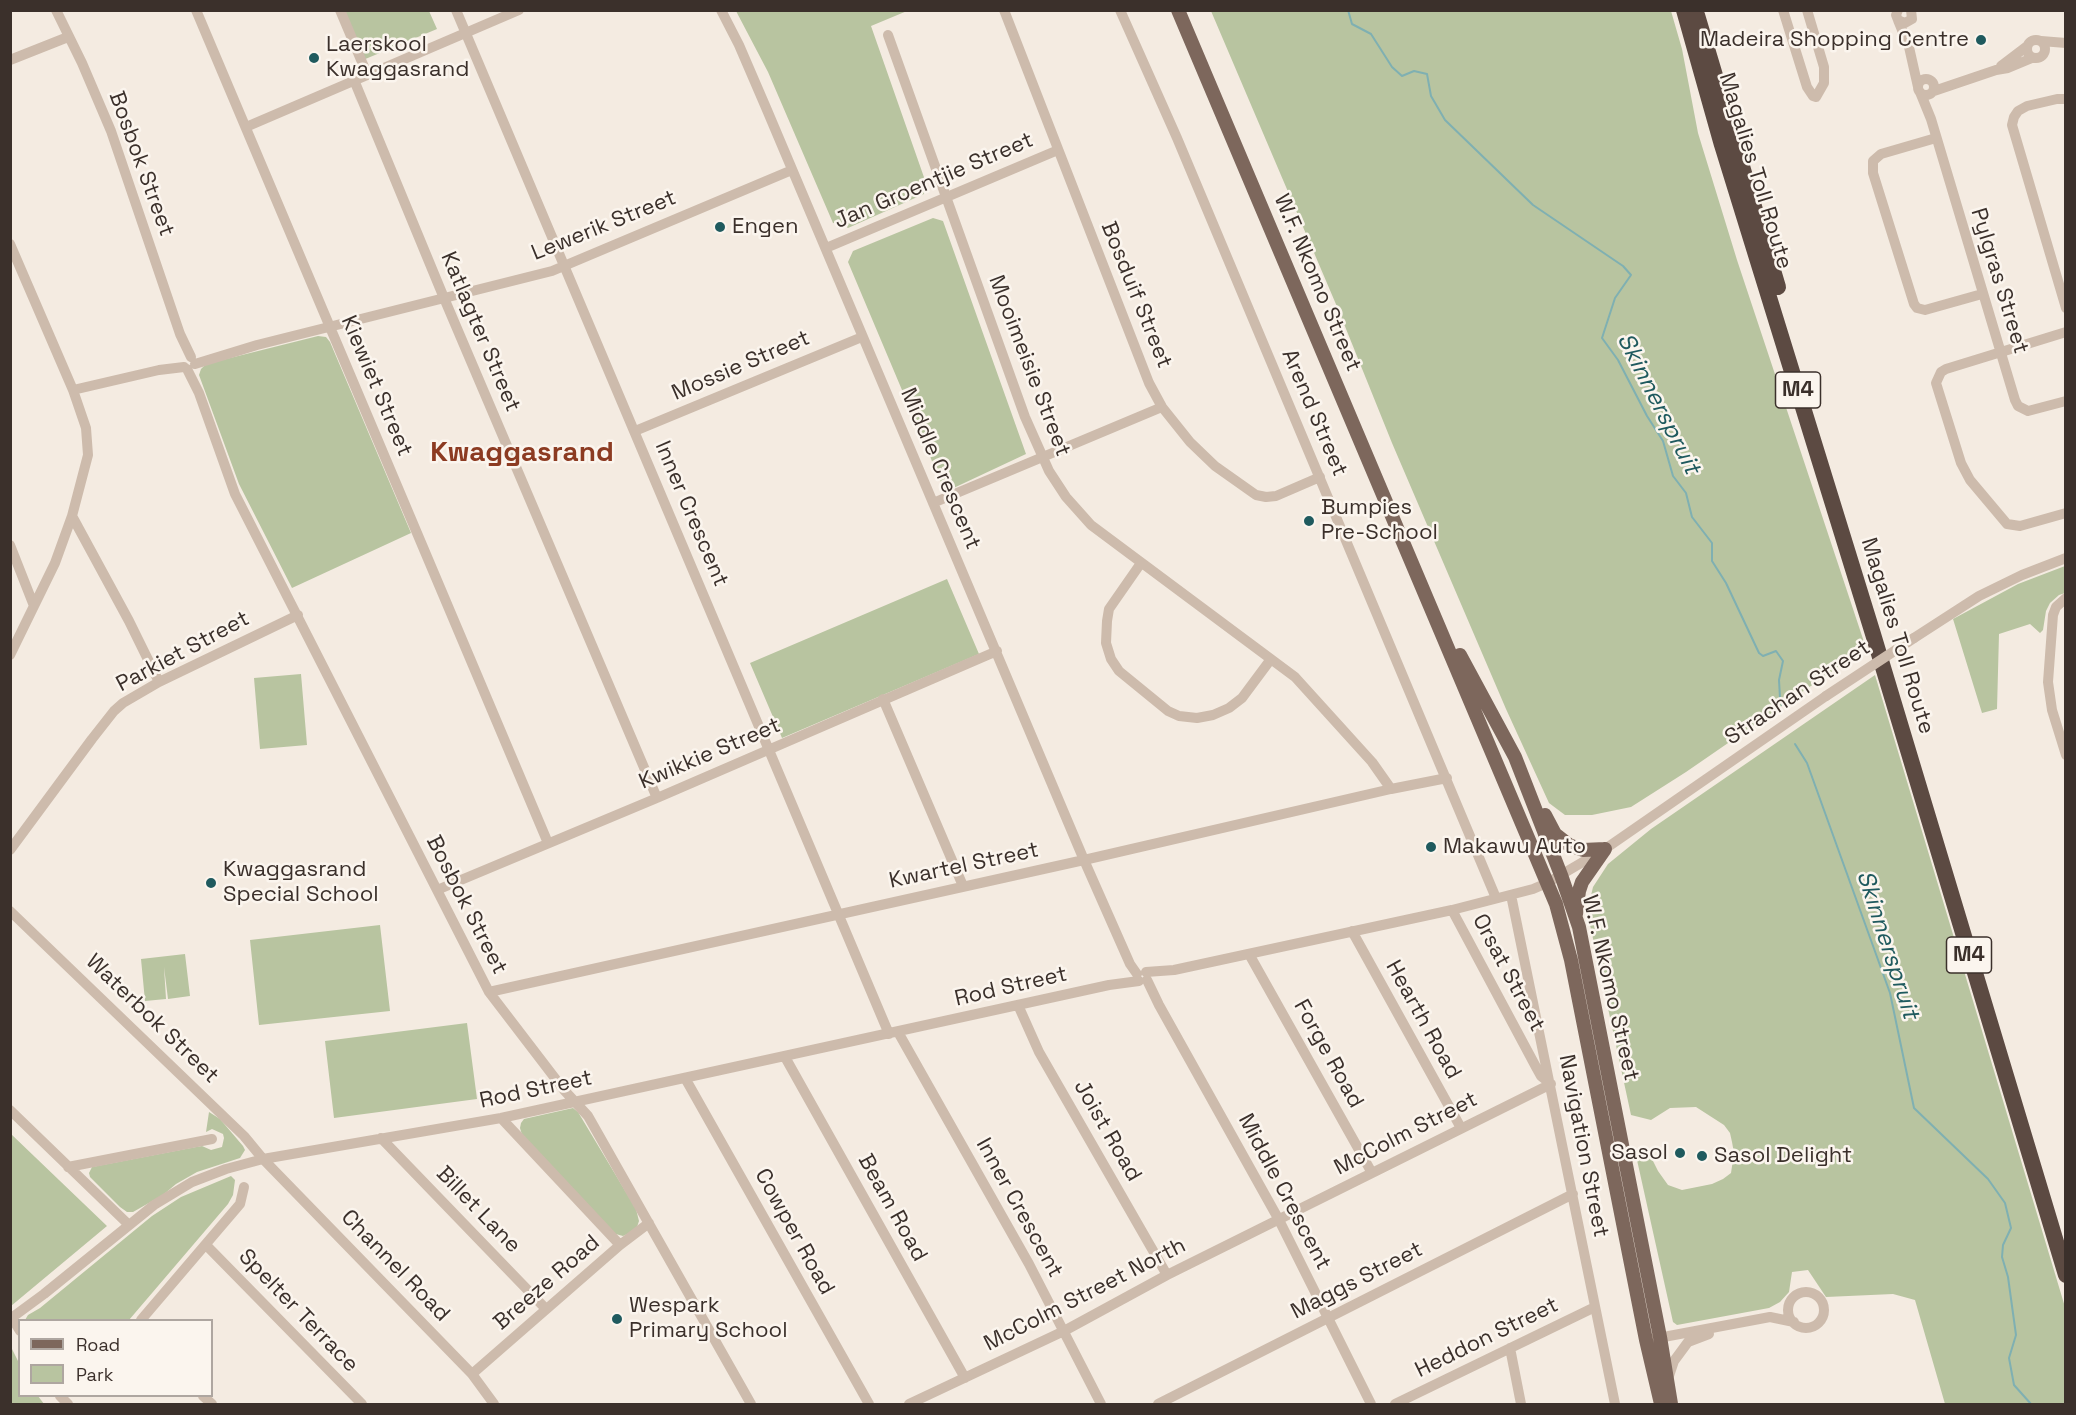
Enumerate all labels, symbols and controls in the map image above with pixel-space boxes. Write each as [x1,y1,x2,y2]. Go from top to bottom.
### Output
place label: Madeira Shopping Centre [1700,27,1969,53]
place label: Laerskool Kwaggasrand [326,32,469,84]
marker: Madeira Shopping Centre [1974,33,1988,47]
marker: Laerskool Kwaggasrand [307,51,321,65]
street label: Magalies Toll Route [1713,70,1797,272]
street label: Bosbok Street [103,88,179,240]
street label: Jan Groentjie Street [831,127,1037,235]
street label: Lewerik Street [528,185,680,267]
street label: W.F. Nkomo Street [1268,190,1366,376]
street label: Pylgras Street [1964,205,2034,357]
place label: Engen [732,214,799,240]
street label: Bosduif Street [1095,218,1177,372]
marker: Engen [713,220,727,234]
street label: Katlagter Street [434,248,526,416]
street label: Mooimeisie Street [982,272,1076,460]
street label: Kiewiet Street [334,312,418,460]
street label: Mossie Street [668,325,814,407]
water label: Skinnerspruit [1610,329,1706,479]
street label: Arend Street [1275,346,1353,480]
road number: M4 [1776,372,1820,408]
street label: Middle Crescent [894,384,986,554]
district label: Kwaggasrand [430,436,614,470]
street label: Inner Crescent [648,437,734,591]
place label: Bumpies Pre-School [1321,495,1438,546]
marker: Bumpies Pre-School [1302,514,1316,528]
street label: Magalies Toll Route [1855,535,1939,737]
street label: Parkiet Street [112,606,254,698]
street label: Strachan Street [1720,635,1876,751]
street label: Kwikkie Street [635,712,785,796]
street label: Bosbok Street [420,831,512,979]
place label: Makawu Auto [1443,834,1586,860]
street label: Kwartel Street [887,837,1041,895]
marker: Makawu Auto [1424,840,1438,854]
place label: Kwaggasrand Special School [223,857,379,908]
water label: Skinnerspruit [1849,867,1925,1023]
marker: Kwaggasrand Special School [204,876,218,890]
street label: W.F. Nkomo Street [1576,892,1644,1084]
street label: Orsat Street [1466,910,1550,1036]
road number: M4 [1946,937,1992,973]
street label: Waterbok Street [80,949,224,1089]
street label: Hearth Road [1380,956,1466,1084]
street label: Rod Street [952,961,1070,1013]
street label: Forge Road [1287,995,1369,1113]
street label: Navigation Street [1552,1052,1614,1240]
street label: Rod Street [477,1065,595,1115]
street label: Joist Road [1067,1076,1147,1186]
street label: McColm Street [1330,1087,1482,1181]
street label: Middle Crescent [1232,1109,1336,1275]
street label: Inner Crescent [970,1134,1068,1282]
place label: Sasol [1611,1140,1668,1166]
place label: Sasol Delight [1714,1143,1852,1169]
marker: Sasol [1673,1146,1687,1160]
marker: Sasol Delight [1695,1149,1709,1163]
street label: Beam Road [852,1150,932,1266]
street label: Billet Lane [430,1161,526,1259]
street label: Cowper Road [748,1164,840,1300]
street label: Channel Road [335,1205,455,1327]
street label: Breeze Road [489,1230,605,1336]
street label: McColm Street North [980,1233,1190,1357]
street label: Maggs Street [1287,1237,1427,1325]
street label: Spelter Terrace [232,1244,364,1378]
street label: Heddon Street [1411,1292,1563,1384]
place label: Wespark Primary School [629,1293,788,1344]
marker: Wespark Primary School [610,1312,624,1326]
legend [18,1319,213,1397]
text: Road [76,1333,120,1356]
text: Park [76,1363,113,1386]

